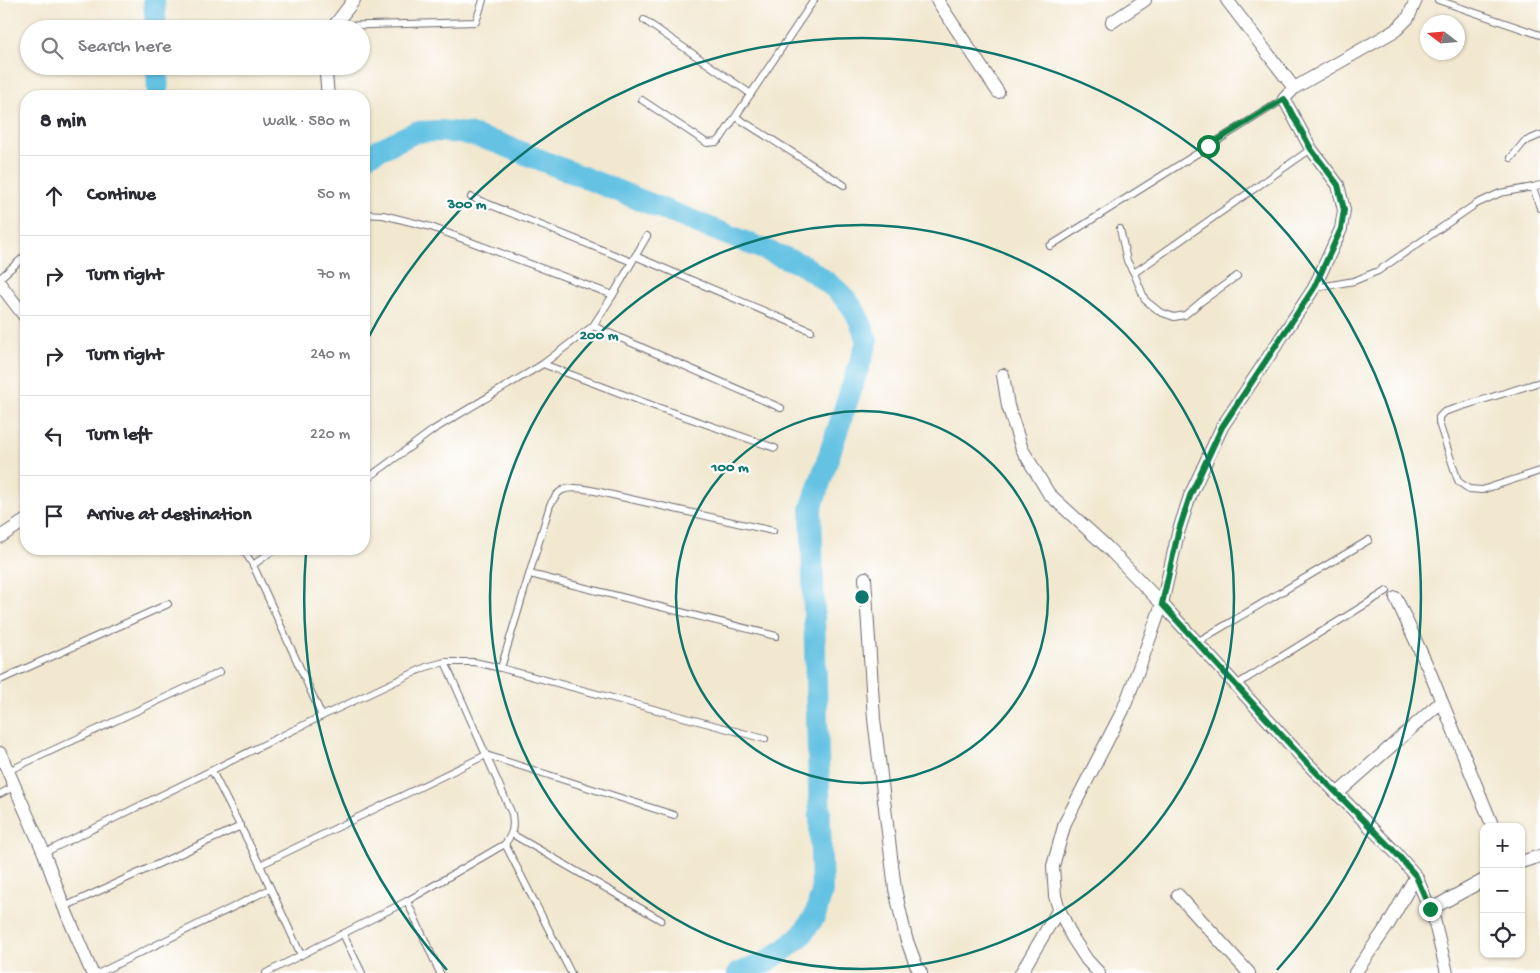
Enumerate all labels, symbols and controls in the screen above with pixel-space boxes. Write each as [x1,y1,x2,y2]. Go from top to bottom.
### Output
north arrow [1420,15,1465,60]
search box [20,20,370,75]
icon: search [38,34,66,62]
text: Search here [78,36,172,59]
text: 8 min [40,110,86,135]
text: Walk · 580 m [263,113,350,132]
route start [1197,135,1220,158]
icon: ahead [40,182,68,210]
text: Continue [87,184,156,207]
text: 50 m [317,186,350,205]
text: 300 m [446,196,487,214]
icon: right [40,262,68,290]
text: Turn right [87,264,163,287]
text: 70 m [317,266,350,285]
text: 200 m [580,327,619,345]
icon: right [40,342,68,370]
text: Turn right [87,344,163,367]
text: 240 m [310,346,350,365]
icon: left [40,422,68,450]
text: Turn left [87,424,151,447]
text: 220 m [310,426,350,445]
text: 100 m [710,459,749,477]
icon: arrive [40,502,68,530]
text: Arrive at destination [87,504,251,527]
centre of rings [853,588,871,606]
map controls [1480,823,1525,958]
button: + [1480,823,1525,868]
button: − [1480,868,1525,913]
route end [1419,898,1442,921]
button: locate [1480,913,1525,958]

